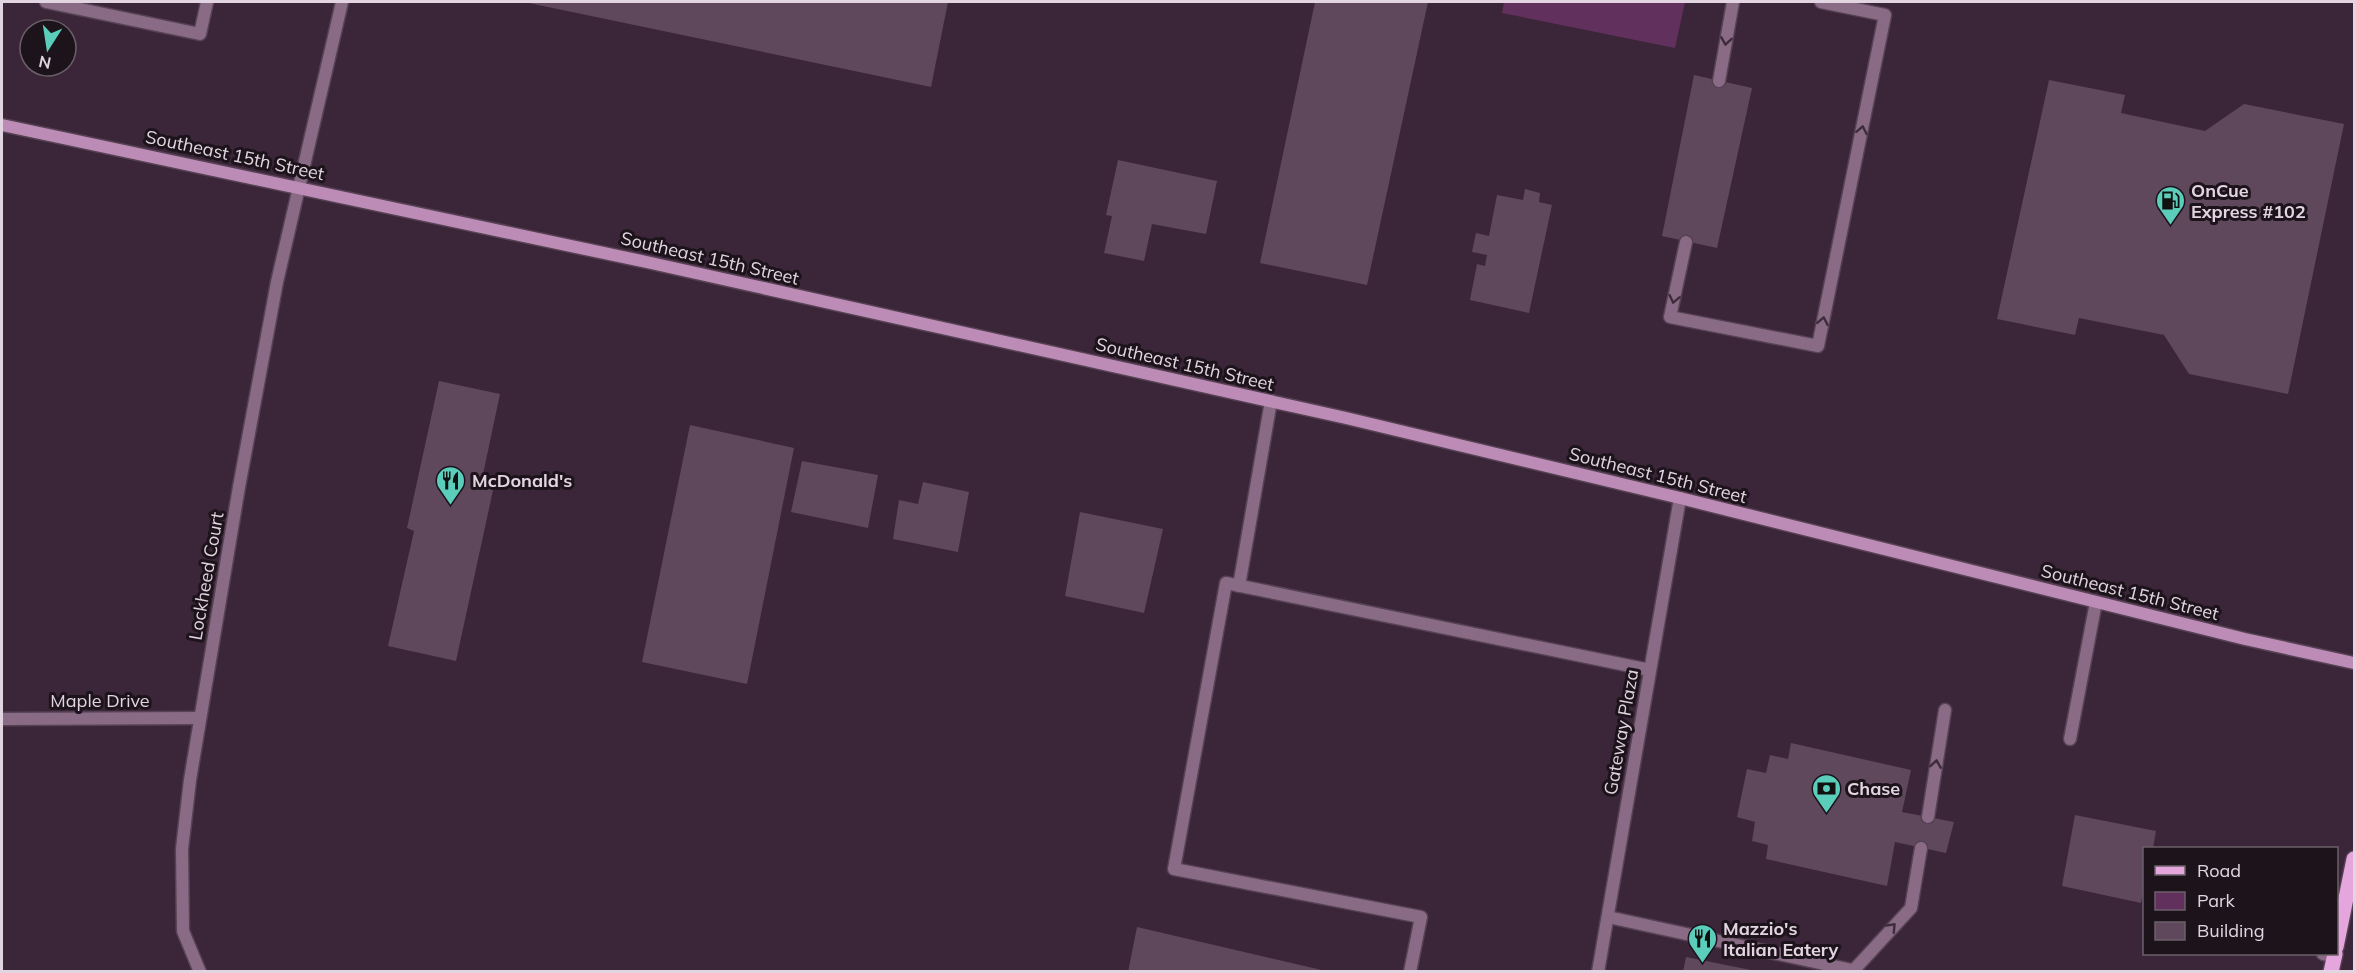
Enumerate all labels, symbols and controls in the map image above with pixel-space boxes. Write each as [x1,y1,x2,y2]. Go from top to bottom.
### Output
north arrow [18,18,78,78]
one-way arrow [1720,36,1733,46]
text: N [37,52,53,74]
street label: Southeast 15th Street [144,125,326,185]
one-way arrow [1855,125,1868,135]
place label: OnCue Express #102 [2191,179,2306,223]
fuel station icon: OnCue Express #102 [2154,184,2186,226]
street label: Southeast 15th Street [619,226,801,290]
one-way arrow [1668,294,1681,304]
one-way arrow [1816,316,1829,326]
street label: Southeast 15th Street [1094,332,1276,396]
street label: Southeast 15th Street [1567,442,1749,508]
restaurant icon: McDonald's [435,464,467,506]
place label: McDonald's [472,469,572,492]
street label: Lockheed Court [183,510,229,642]
street label: Southeast 15th Street [2039,559,2221,625]
street label: Gateway Plaza [1599,667,1643,797]
street label: Maple Drive [50,689,150,712]
one-way arrow [1929,759,1942,769]
bank icon: Chase [1810,772,1842,814]
place label: Chase [1847,777,1900,800]
legend [2143,847,2338,955]
text: Road [2197,859,2241,882]
text: Park [2197,889,2236,912]
place label: Mazzio's Italian Eatery [1723,917,1838,961]
text: Building [2197,919,2265,942]
restaurant icon: Mazzio's Italian Eatery [1686,922,1718,964]
one-way arrow [1885,923,1896,934]

